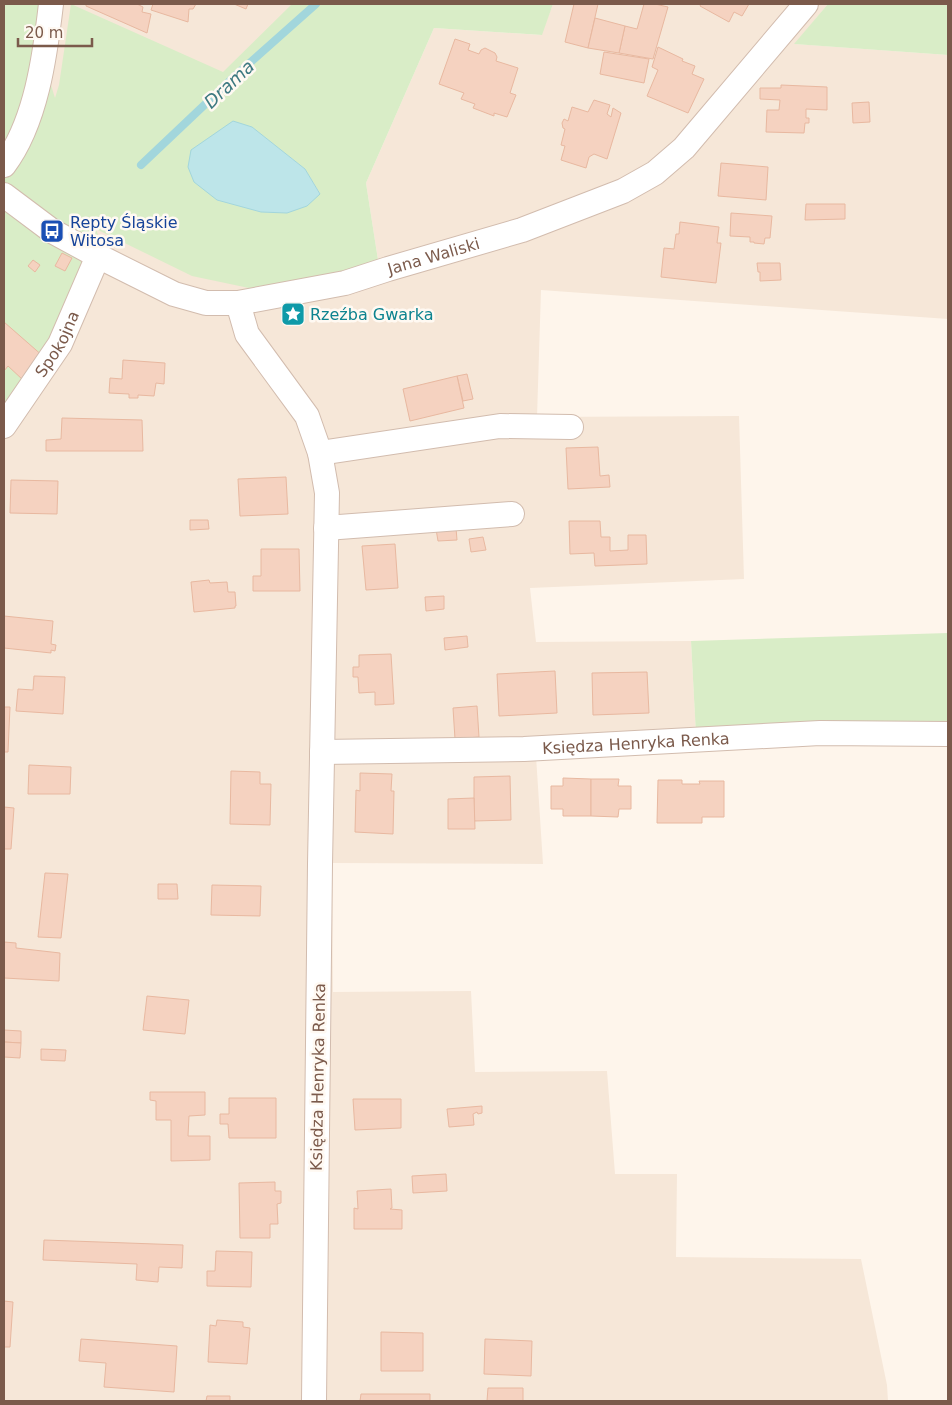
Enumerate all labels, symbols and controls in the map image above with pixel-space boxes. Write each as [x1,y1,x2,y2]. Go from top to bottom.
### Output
scale bar [18,15,91,47]
text: 20 m [25,24,63,42]
water label: Drama [200,56,258,112]
place label: Repty Śląskie Witosa [70,213,178,250]
bus stop icon: Repty Śląskie Witosa [39,218,65,244]
street label: Jana Waliski [384,233,482,278]
place icon: Rzeźba Gwarka [280,301,306,327]
place label: Rzeźba Gwarka [310,305,433,324]
street label: Spokojna [31,308,83,381]
street label: Księdza Henryka Renka [542,728,730,758]
street label: Księdza Henryka Renka [307,983,329,1171]

